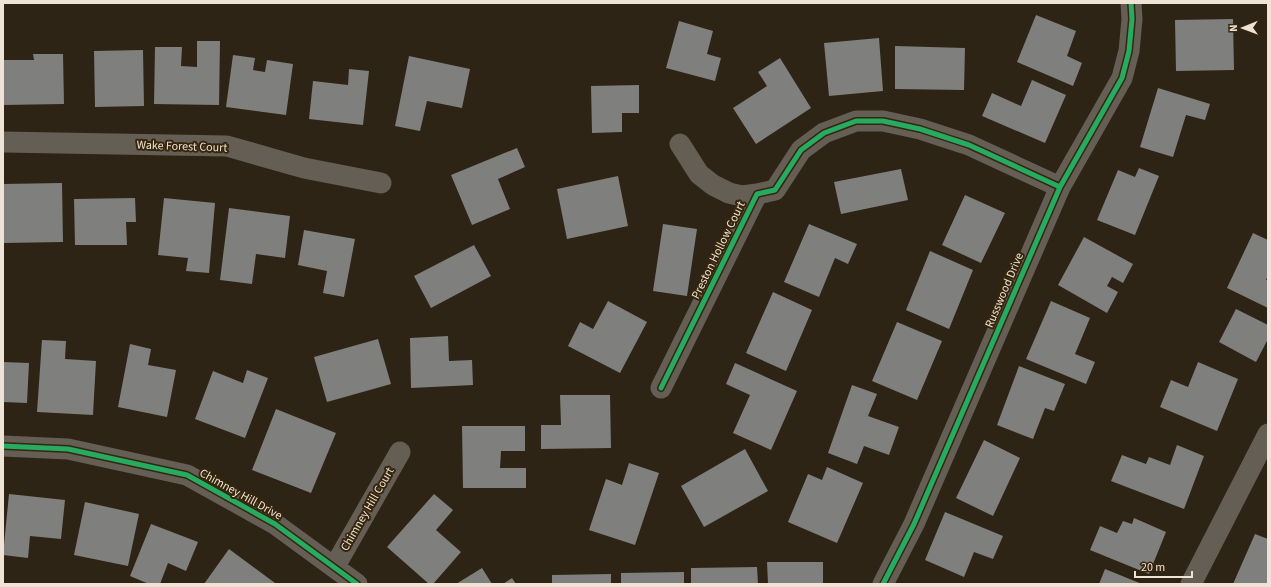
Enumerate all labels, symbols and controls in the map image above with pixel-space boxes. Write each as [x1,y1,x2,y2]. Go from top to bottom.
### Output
north arrow [1223,8,1263,48]
text: N [1226,24,1241,32]
street label: Wake Forest Court [136,136,228,157]
street label: Preston Hollow Court [687,198,750,302]
street label: Russwood Drive [981,250,1028,330]
street label: Chimney Hill Court [337,464,398,554]
street label: Chimney Hill Drive [196,465,285,524]
scale bar [1135,553,1192,579]
text: 20 m [1141,559,1165,576]

